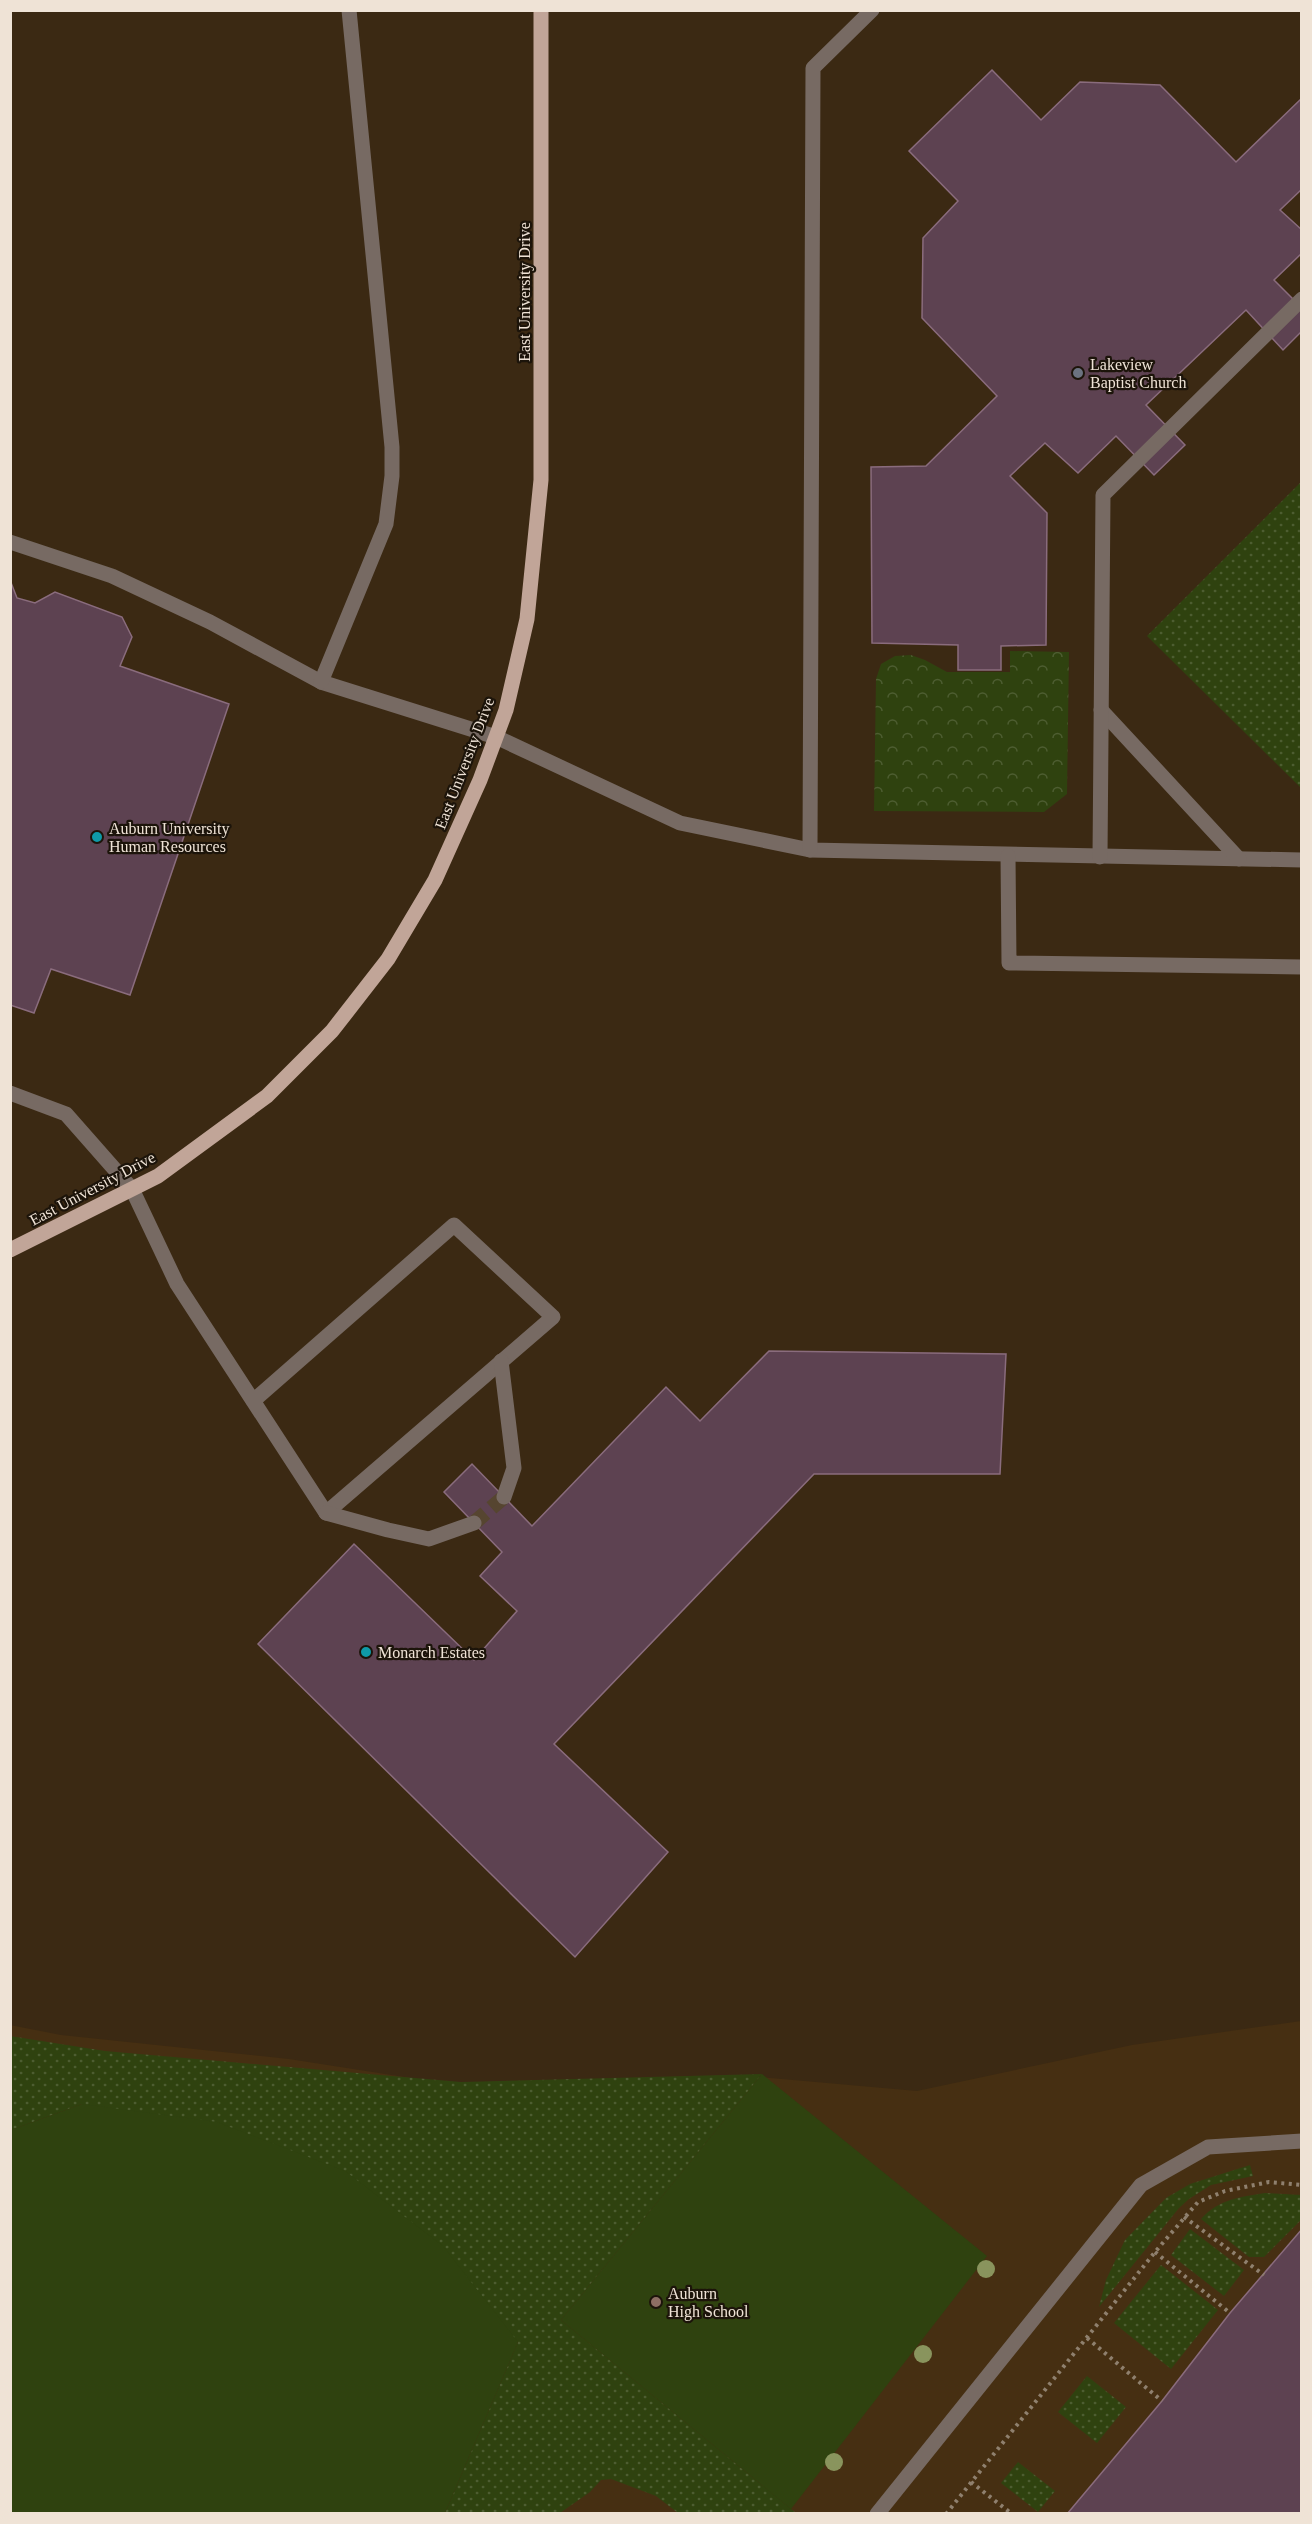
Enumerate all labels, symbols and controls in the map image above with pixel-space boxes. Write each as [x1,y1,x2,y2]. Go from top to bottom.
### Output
street label: East University Drive [516,222,534,362]
place label: Lakeview Baptist Church [1090,356,1186,392]
marker: Lakeview Baptist Church [1071,366,1085,380]
street label: East University Drive [432,695,498,832]
place label: Auburn University Human Resources [109,820,229,855]
marker: Auburn University Human Resources [90,830,104,844]
street label: East University Drive [27,1148,158,1230]
place label: Monarch Estates [378,1644,485,1661]
marker: Monarch Estates [359,1645,373,1659]
place label: Auburn High School [668,2285,749,2321]
marker: Auburn High School [649,2295,663,2309]

